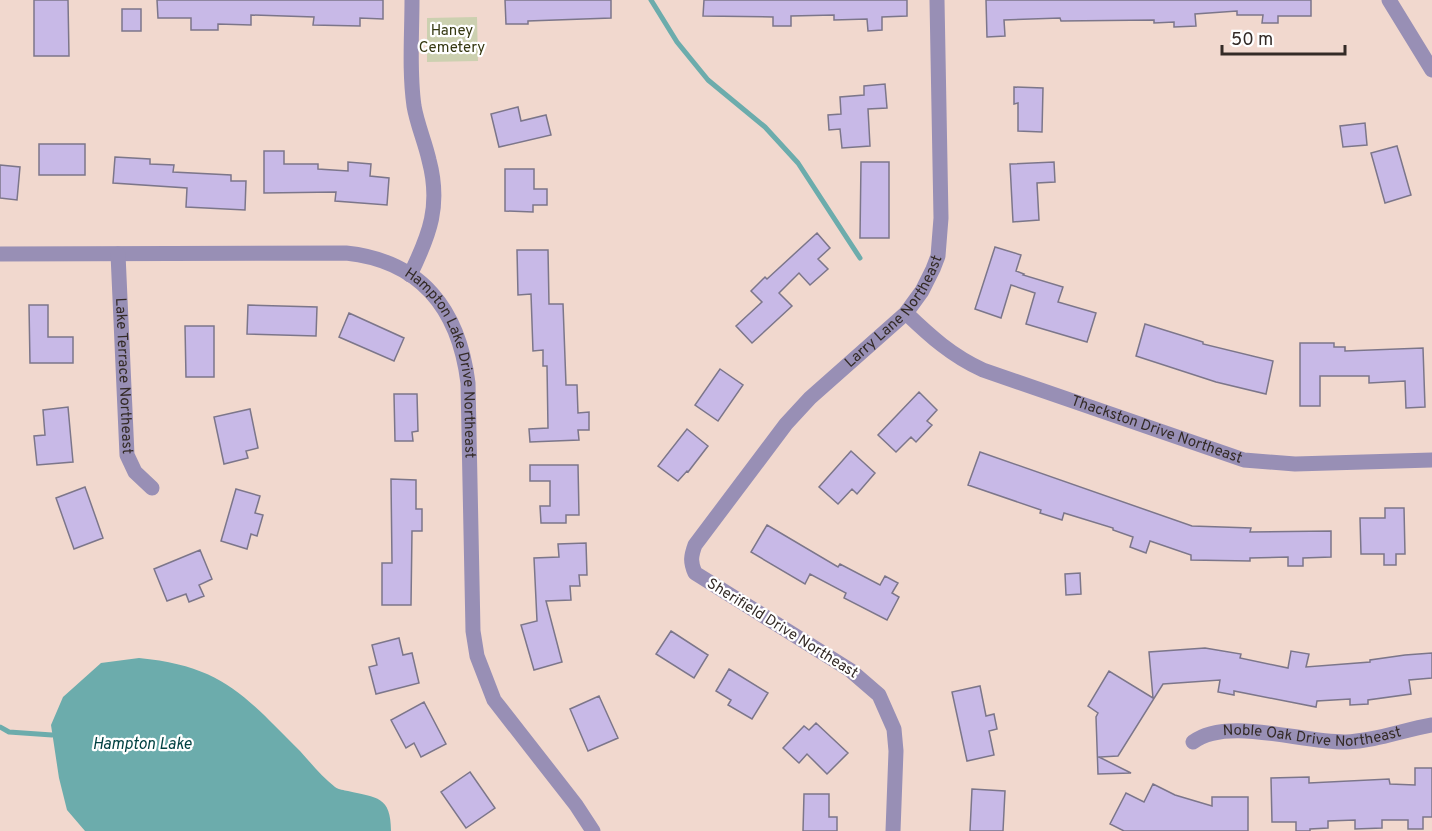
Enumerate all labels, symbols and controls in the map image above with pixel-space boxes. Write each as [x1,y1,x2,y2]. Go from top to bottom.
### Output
scale bar [1222,18,1345,56]
park label: Haney Cemetery [419,22,485,58]
text: 50 m [1231,29,1273,52]
street label: Larry Lane Northeast [841,253,947,372]
street label: Hampton Lake Drive Northeast [401,264,479,459]
street label: Lake Terrace Northeast [110,297,136,455]
street label: Thackston Drive Northeast [1069,392,1245,468]
street label: Sherifield Drive Northeast [703,575,861,683]
street label: Noble Oak Drive Northeast [1222,721,1403,752]
water label: Hampton Lake [92,735,192,755]

